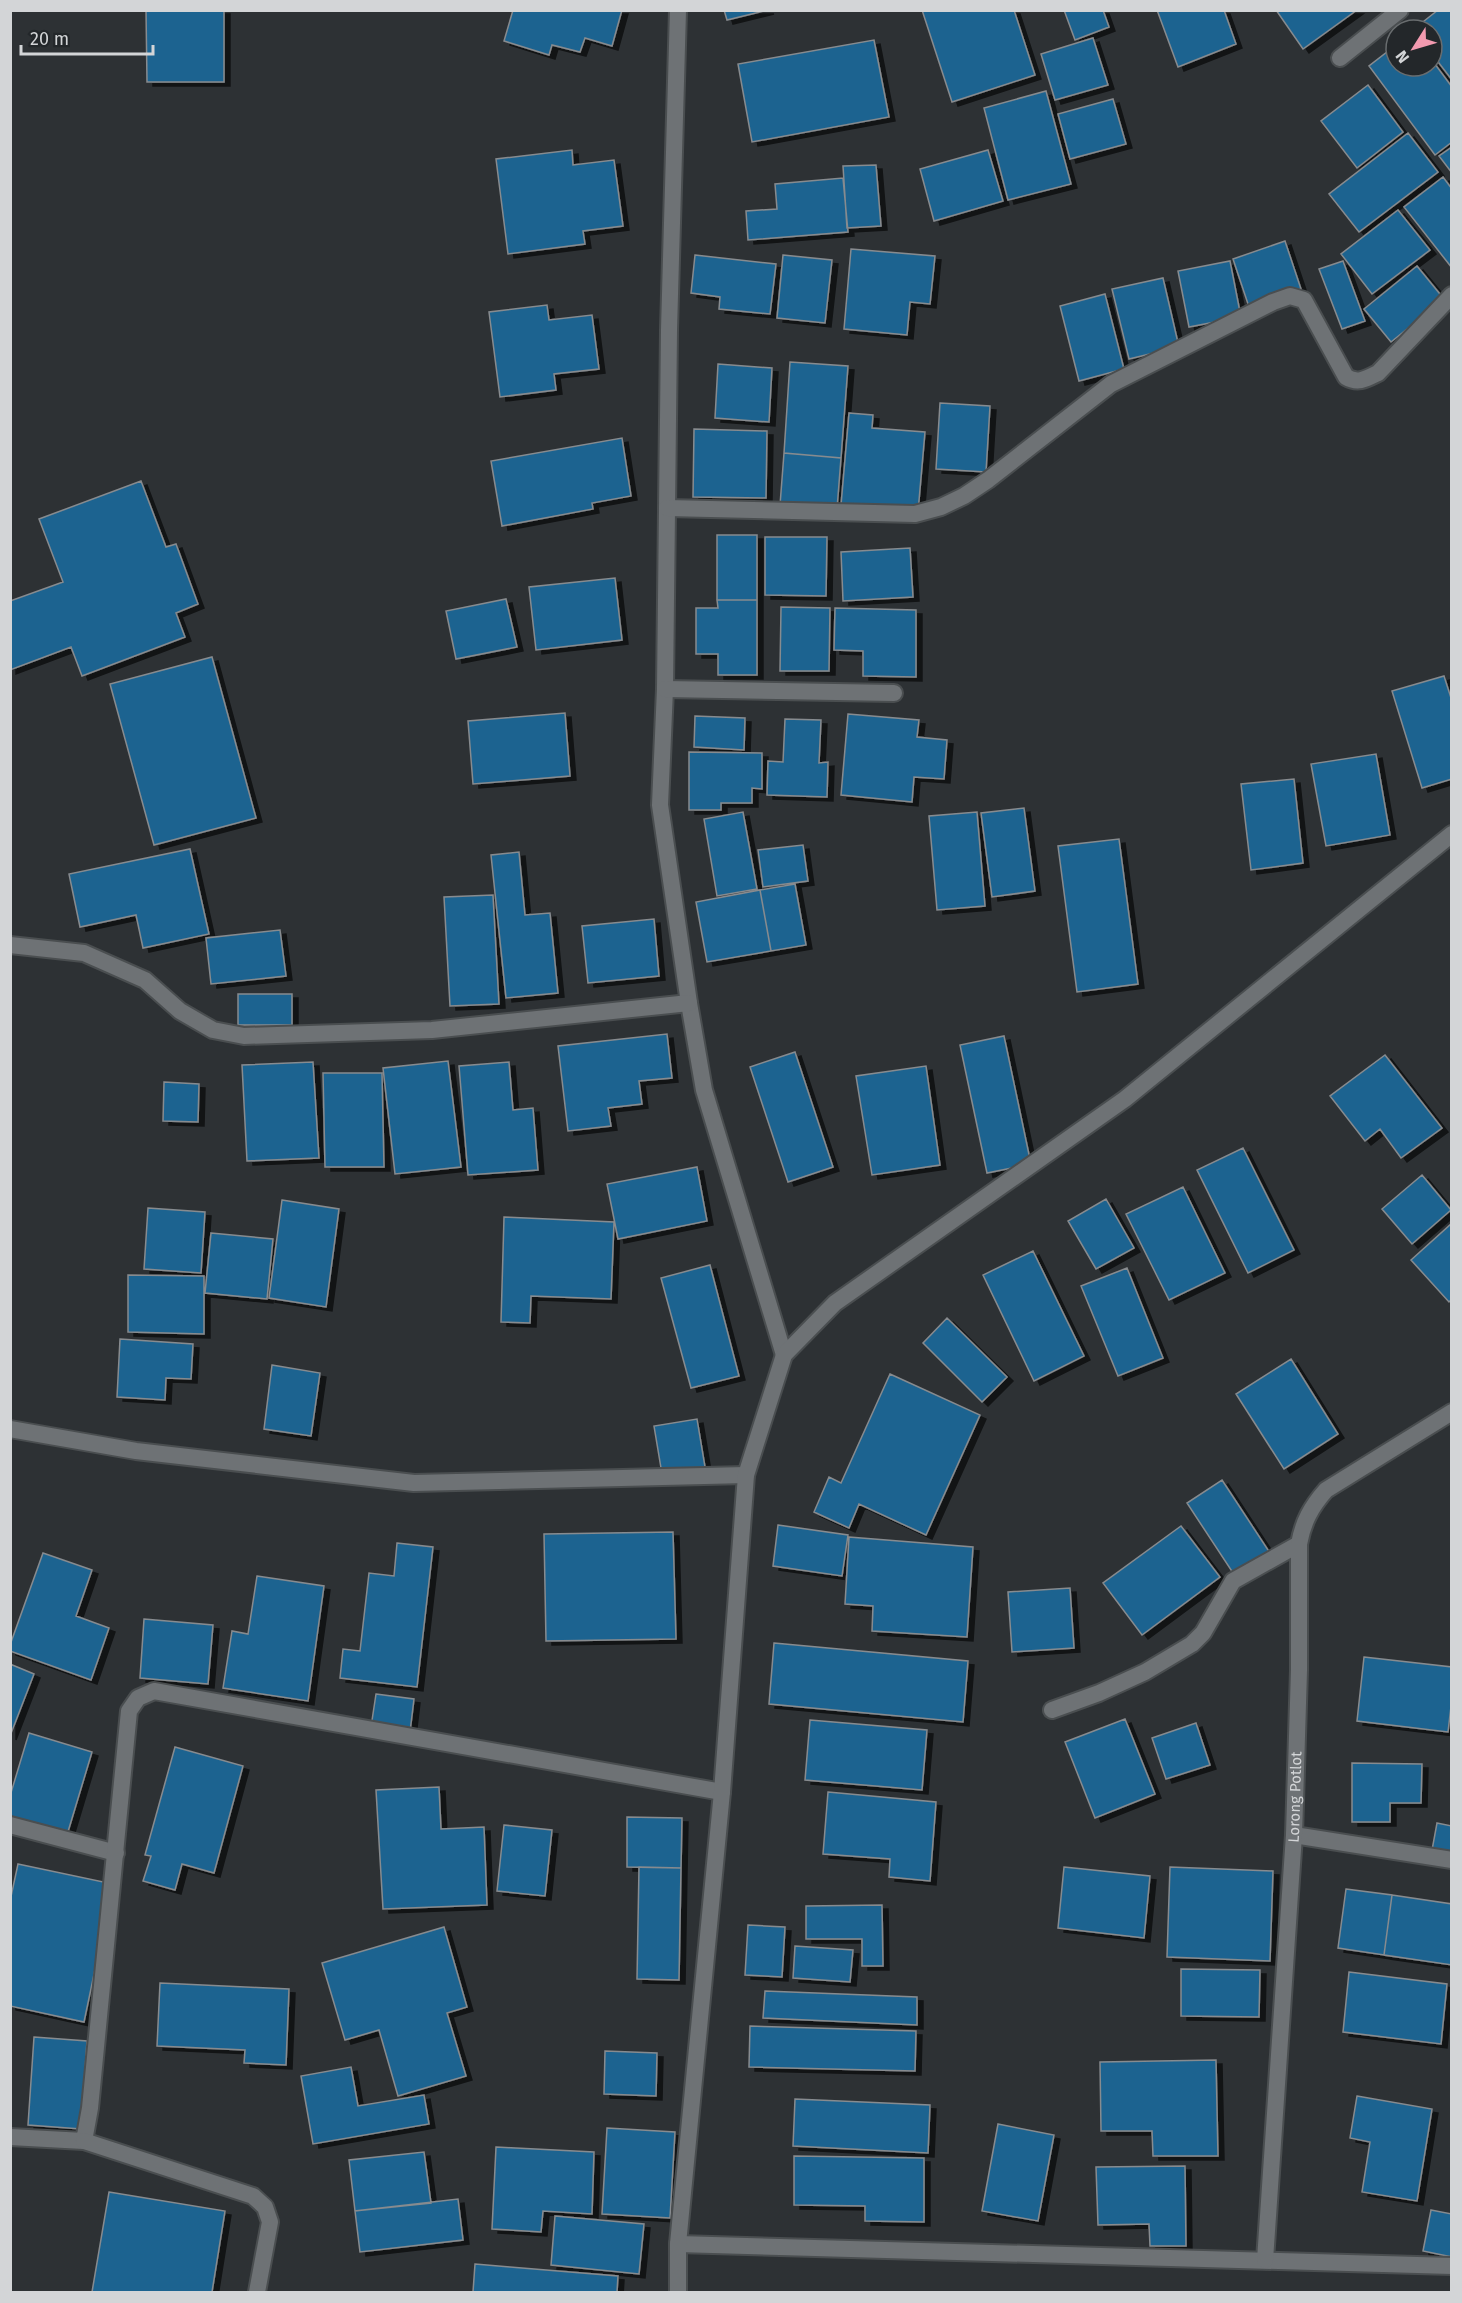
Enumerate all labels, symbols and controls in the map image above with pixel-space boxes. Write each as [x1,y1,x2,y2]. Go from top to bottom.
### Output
scale bar [21,18,153,56]
north arrow [1384,18,1444,78]
text: 20 m [30,28,69,50]
text: N [1392,47,1413,67]
street label: Lorong Potlot [1284,1750,1306,1843]

